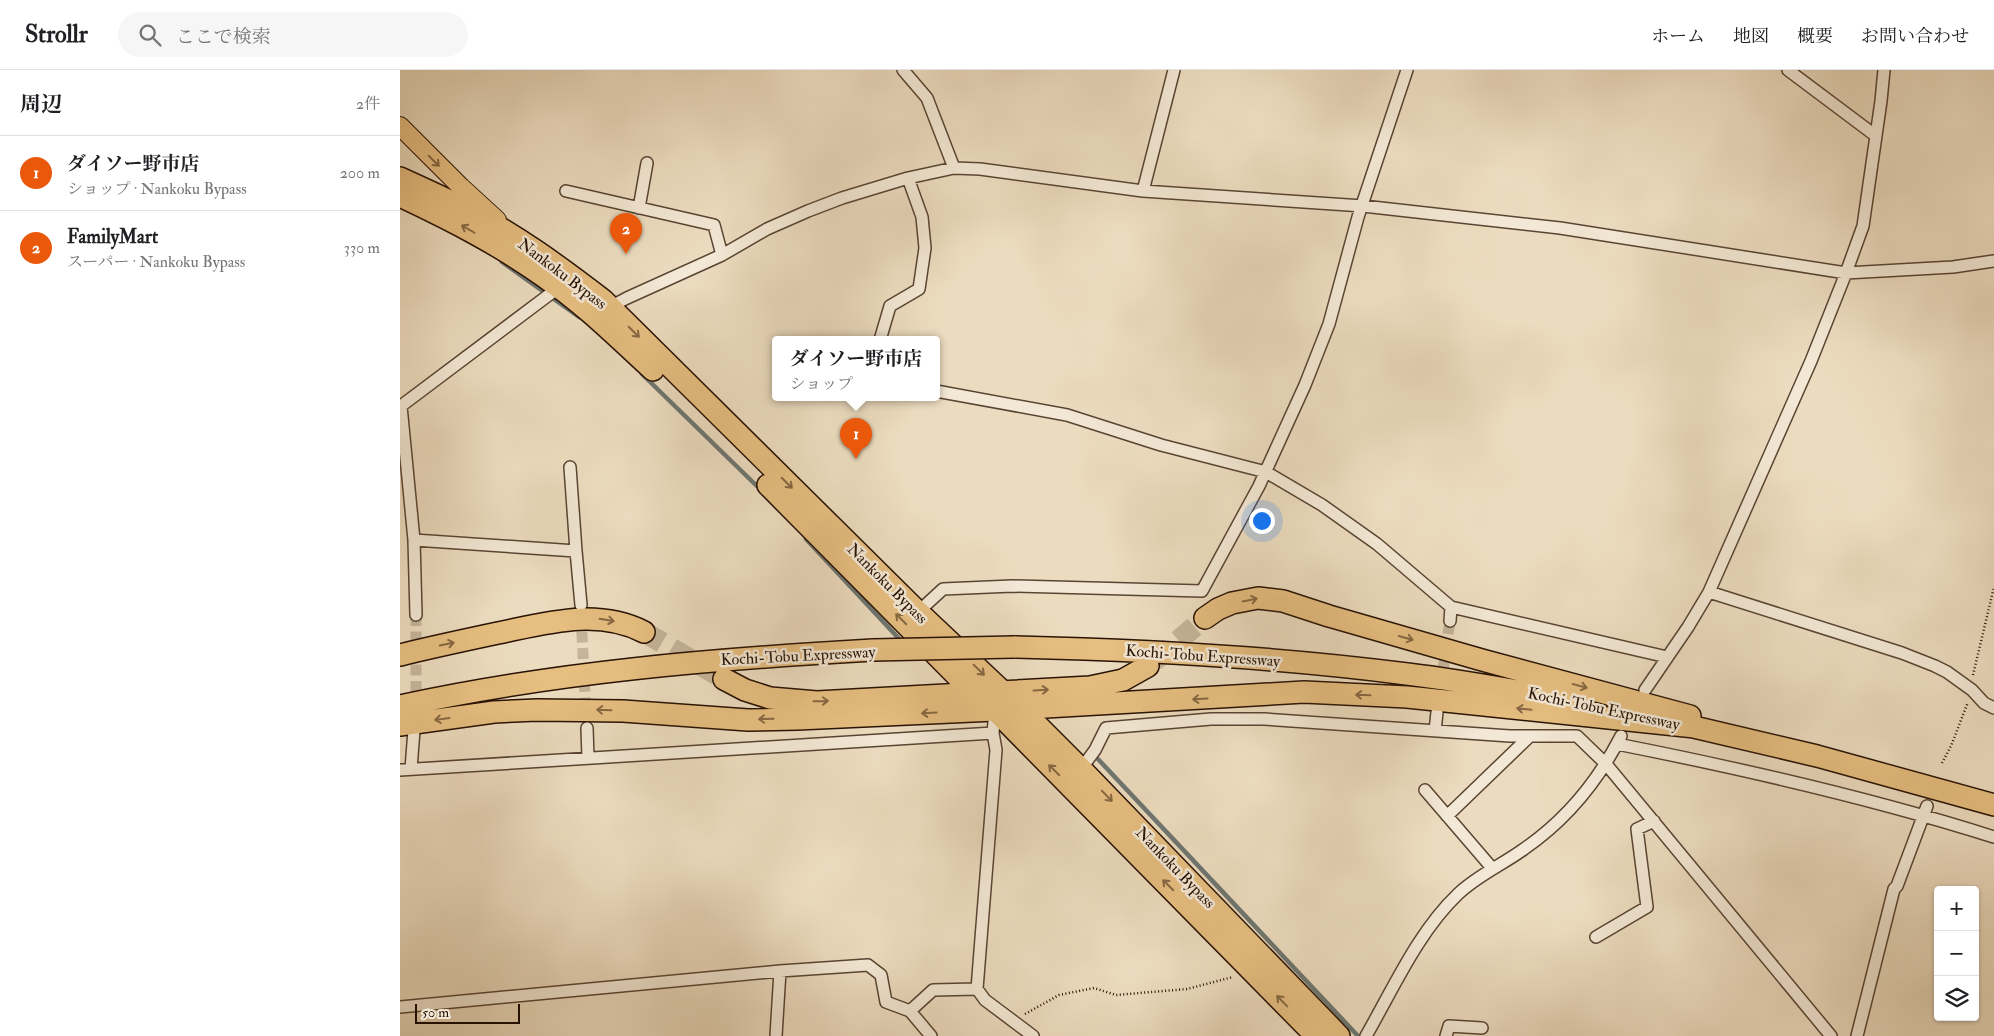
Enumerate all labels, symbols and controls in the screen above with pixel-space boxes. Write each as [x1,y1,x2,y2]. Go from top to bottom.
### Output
search box [118,12,468,57]
text: Strollr [25,19,88,50]
icon: search [136,21,164,49]
text: ここで検索 [176,25,271,49]
text: ホーム [1651,25,1705,48]
text: 地図 [1733,25,1769,48]
text: 概要 [1797,25,1833,48]
text: お問い合わせ [1861,25,1969,48]
text: 周辺 [20,91,62,118]
text: 2件 [356,94,380,114]
text: ダイソー野市店 [67,152,200,176]
one-way arrow [428,155,441,167]
text: 1 [33,163,39,183]
text: 200 m [340,163,380,183]
text: ショップ · Nankoku Bypass [67,179,247,199]
pin: 2 [610,213,642,254]
one-way arrow [461,224,476,234]
text: FamilyMart [67,225,158,249]
street label: Nankoku Bypass [513,234,611,314]
text: 2 [32,238,40,258]
text: 330 m [344,238,380,258]
text: スーパー · Nankoku Bypass [67,252,245,272]
one-way arrow [628,326,641,338]
popup [772,336,940,401]
text: ダイソー野市店 [790,347,922,371]
text: ショップ [790,374,853,394]
pin: 1 [840,418,872,459]
one-way arrow [781,477,794,489]
your location [1249,508,1275,534]
street label: Nankoku Bypass [842,539,932,629]
one-way arrow [1241,594,1257,604]
one-way arrow [895,612,907,625]
one-way arrow [599,616,615,626]
one-way arrow [1398,634,1414,644]
one-way arrow [439,639,455,648]
street label: Kochi-Tobu Expressway [1125,641,1282,672]
street label: Kochi-Tobu Expressway [720,642,877,671]
one-way arrow [972,664,985,676]
one-way arrow [1571,682,1587,692]
street label: Kochi-Tobu Expressway [1526,683,1683,736]
one-way arrow [1033,686,1049,695]
one-way arrow [1355,690,1371,700]
one-way arrow [1193,694,1209,703]
one-way arrow [812,696,828,706]
one-way arrow [1517,704,1533,714]
one-way arrow [596,706,612,715]
one-way arrow [921,708,937,718]
one-way arrow [434,714,450,724]
one-way arrow [758,715,774,724]
one-way arrow [1048,764,1060,776]
one-way arrow [1101,790,1113,802]
street label: Nankoku Bypass [1131,823,1219,913]
one-way arrow [1162,879,1174,892]
map controls [1934,886,1979,1021]
button: + [1934,886,1979,931]
button: − [1934,931,1979,976]
button: layers [1934,976,1979,1021]
one-way arrow [1276,995,1288,1007]
scale bar [415,1001,520,1024]
text: 50 m [422,1004,449,1021]

